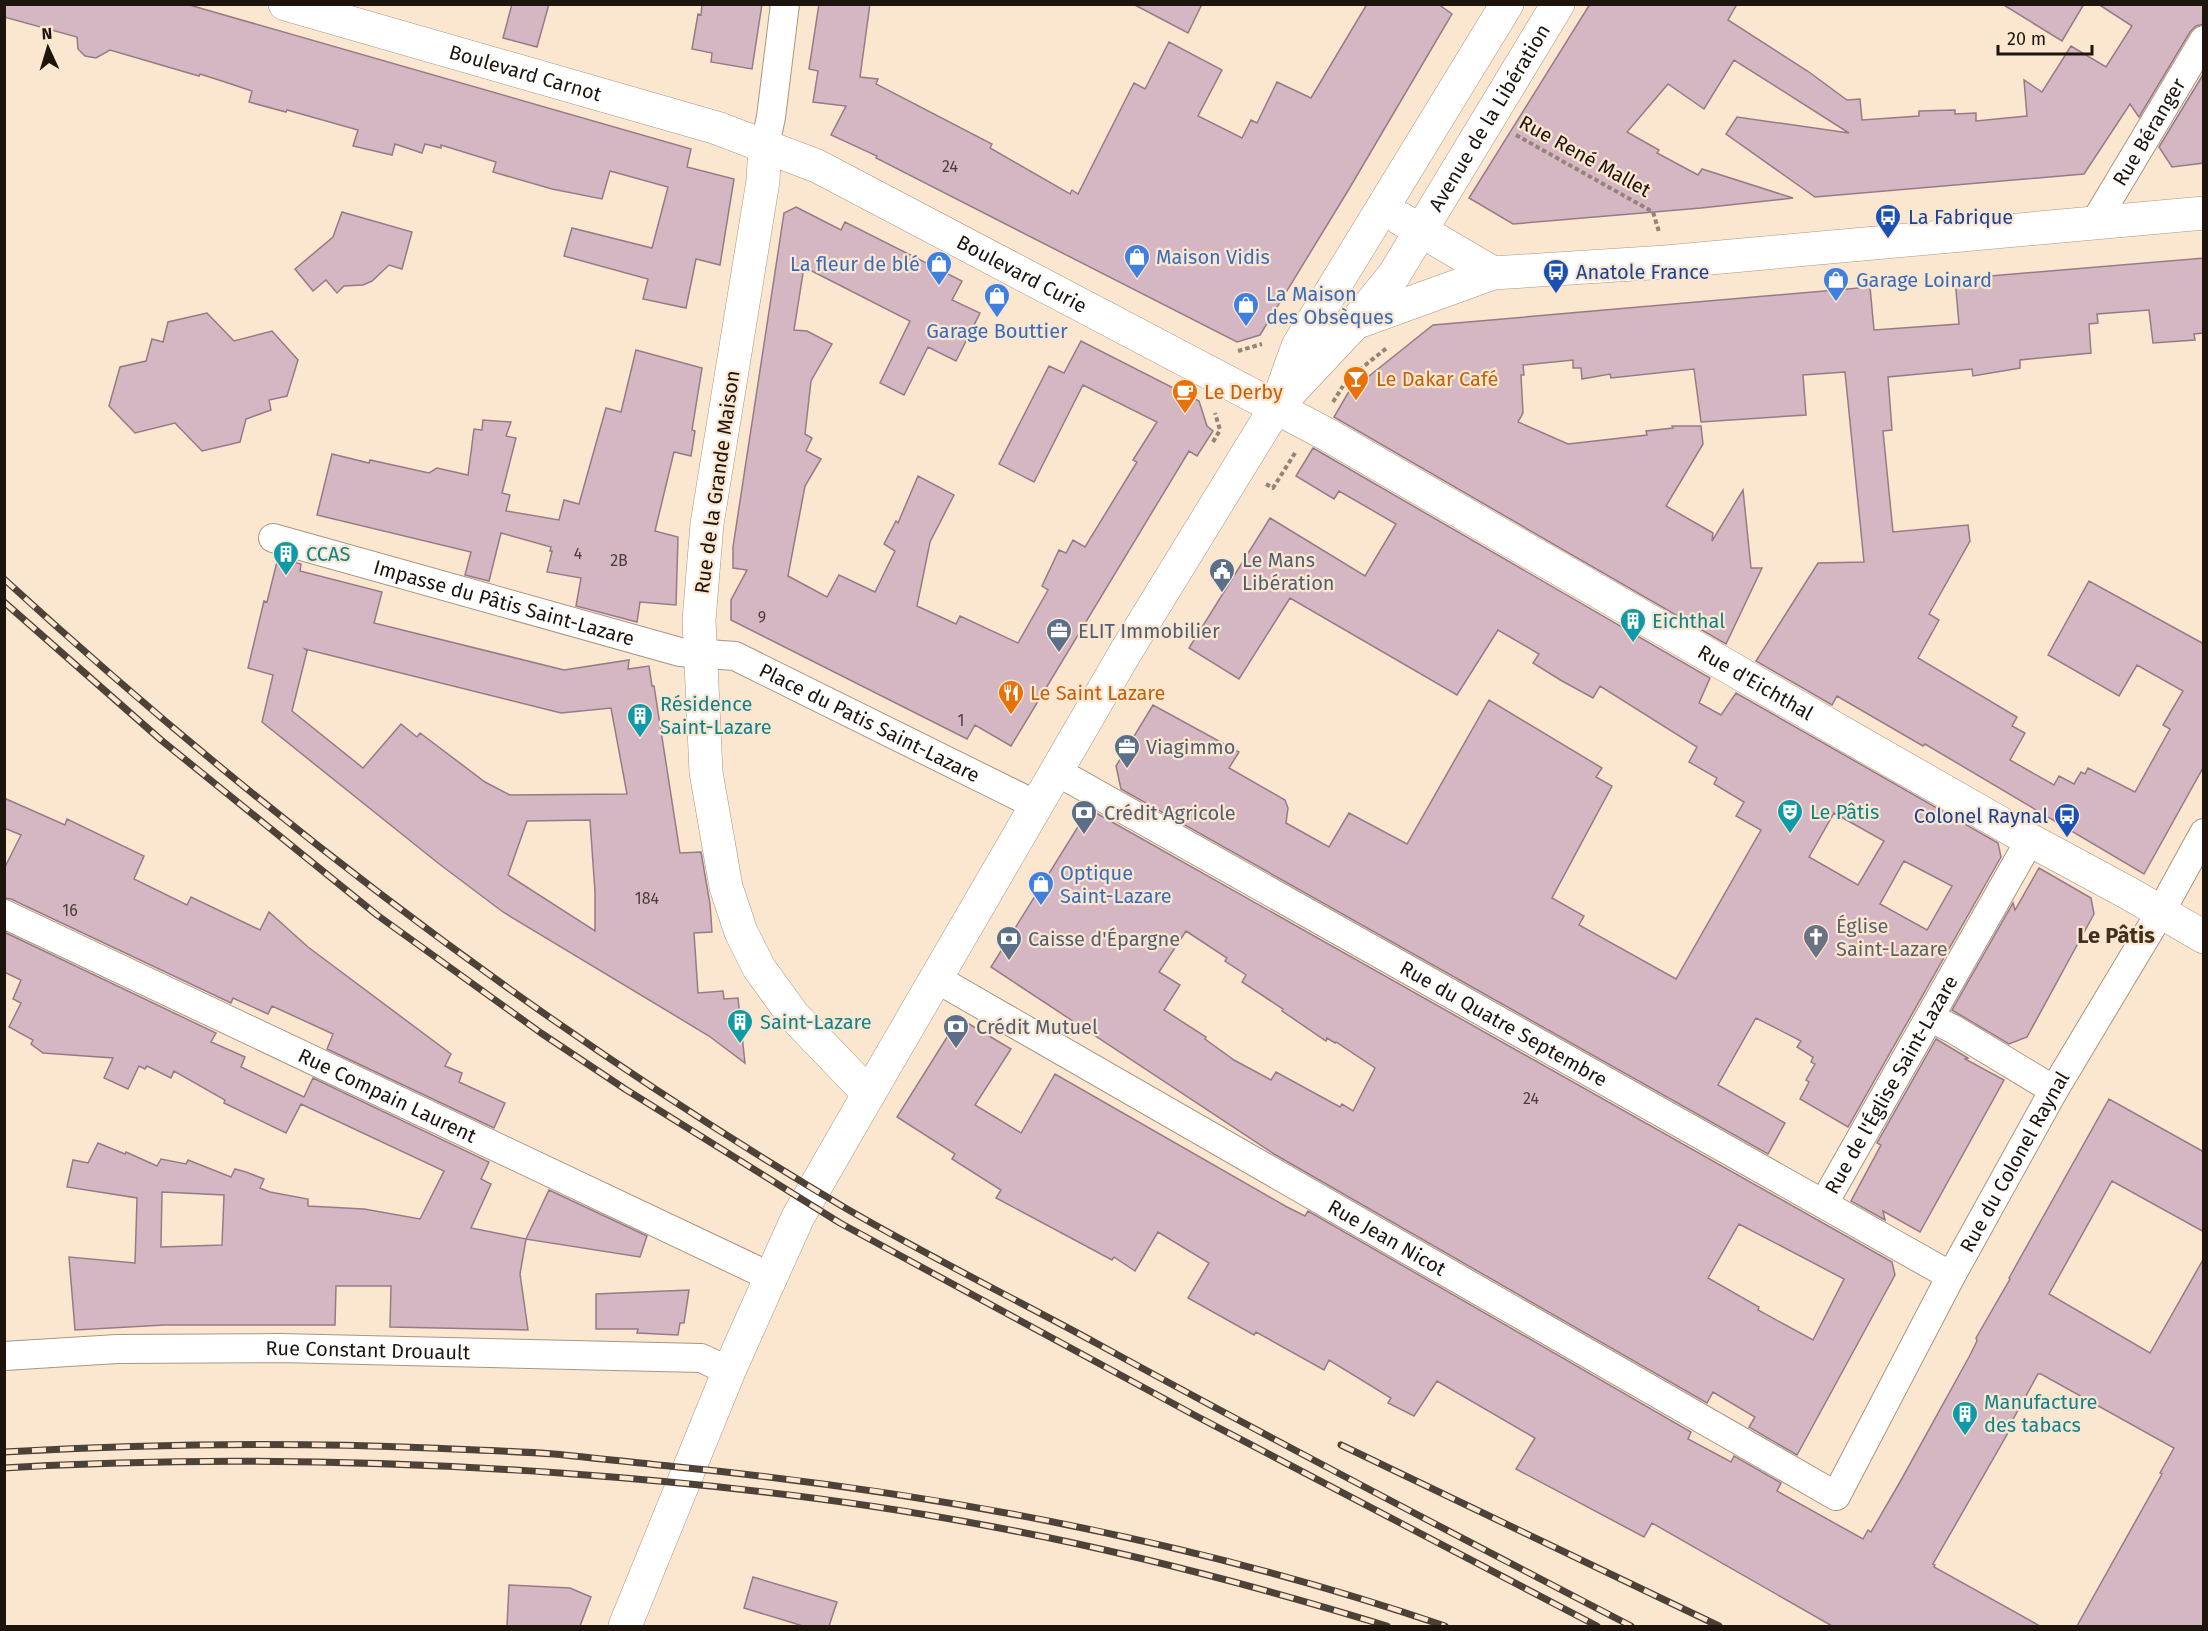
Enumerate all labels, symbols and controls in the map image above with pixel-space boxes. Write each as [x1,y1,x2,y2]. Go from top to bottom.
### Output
north arrow [18,18,78,78]
scale bar [1998,18,2092,56]
street label: Avenue de la Libération [1424,20,1555,215]
text: N [41,24,53,43]
text: 20 m [2007,28,2046,50]
street label: Boulevard Carnot [446,40,605,106]
street label: Rue Béranger [2107,73,2191,190]
street label: Rue René Mallet [1515,110,1656,202]
house number: 24 [942,157,958,176]
bus stop icon: La Fabrique [1873,202,1903,240]
place label: La Fabrique [1908,205,2013,229]
street label: Boulevard Curie [953,230,1091,318]
shop icon: Maison Vidis [1122,242,1152,280]
place label: Maison Vidis [1156,245,1270,269]
shop icon: La fleur de blé [924,249,954,287]
place label: La fleur de blé [790,252,920,276]
bus stop icon: Anatole France [1541,257,1571,295]
place label: Anatole France [1576,260,1709,284]
shop icon: Garage Loinard [1821,265,1851,303]
place label: Garage Loinard [1856,268,1992,292]
shop icon: Garage Bouttier [982,281,1012,319]
place label: La Maison des Obsèques [1266,282,1393,329]
shop icon: La Maison des Obsèques [1231,290,1261,328]
place label: Garage Bouttier [926,319,1068,343]
bar icon: Le Dakar Café [1341,364,1371,402]
place label: Le Dakar Café [1376,367,1498,391]
street label: Rue de la Grande Maison [689,369,745,595]
cafe icon: Le Derby [1170,377,1200,415]
place label: Le Derby [1204,380,1283,404]
building icon: CCAS [271,539,301,577]
place label: CCAS [306,542,350,566]
house number: 4 [574,544,583,563]
place label: Le Mans Libération [1242,548,1335,595]
house number: 2B [610,551,628,570]
street label: Impasse du Pâtis Saint-Lazare [371,555,637,651]
public building icon: Le Mans Libération [1207,556,1237,594]
building icon: Eichthal [1618,606,1648,644]
house number: 9 [758,608,766,627]
place label: Eichthal [1652,609,1725,633]
office icon: ELIT Immobilier [1044,616,1074,654]
place label: ELIT Immobilier [1078,619,1220,643]
street label: Rue d'Eichthal [1694,640,1818,725]
street label: Place du Patis Saint-Lazare [755,658,984,787]
restaurant icon: Le Saint Lazare [996,678,1026,716]
place label: Le Saint Lazare [1030,681,1165,705]
place label: Résidence Saint-Lazare [660,692,772,739]
building icon: Résidence Saint-Lazare [625,701,655,739]
house number: 1 [958,711,964,730]
office icon: Viagimmo [1112,732,1142,770]
place label: Viagimmo [1146,735,1235,759]
theatre icon: Le Pâtis [1775,797,1805,835]
bank icon: Crédit Agricole [1069,798,1099,836]
place label: Le Pâtis [1810,800,1879,824]
place label: Crédit Agricole [1104,801,1236,825]
bus stop icon: Colonel Raynal [2052,801,2082,839]
place label: Colonel Raynal [1914,804,2048,828]
place label: Optique Saint-Lazare [1060,861,1172,908]
shop icon: Optique Saint-Lazare [1026,869,1056,907]
house number: 184 [635,889,660,908]
house number: 16 [62,901,78,920]
place label: Église Saint-Lazare [1836,914,1948,961]
church icon: Église Saint-Lazare [1801,922,1831,960]
district label: Le Pâtis [2077,922,2155,949]
bank icon: Caisse d'Épargne [994,924,1024,962]
place label: Caisse d'Épargne [1028,927,1180,951]
street label: Rue du Quatre Septembre [1396,956,1612,1092]
street label: Rue de l'Église Saint-Lazare [1820,971,1963,1198]
building icon: Saint-Lazare [725,1007,755,1045]
place label: Saint-Lazare [760,1010,872,1034]
bank icon: Crédit Mutuel [941,1012,971,1050]
place label: Crédit Mutuel [976,1015,1098,1039]
street label: Rue Compain Laurent [294,1043,481,1148]
street label: Rue du Colonel Raynal [1955,1067,2075,1256]
house number: 24 [1523,1089,1539,1108]
street label: Rue Jean Nicot [1324,1194,1451,1281]
street label: Rue Constant Drouault [265,1336,471,1365]
place label: Manufacture des tabacs [1984,1390,2097,1437]
building icon: Manufacture des tabacs [1950,1399,1980,1437]

